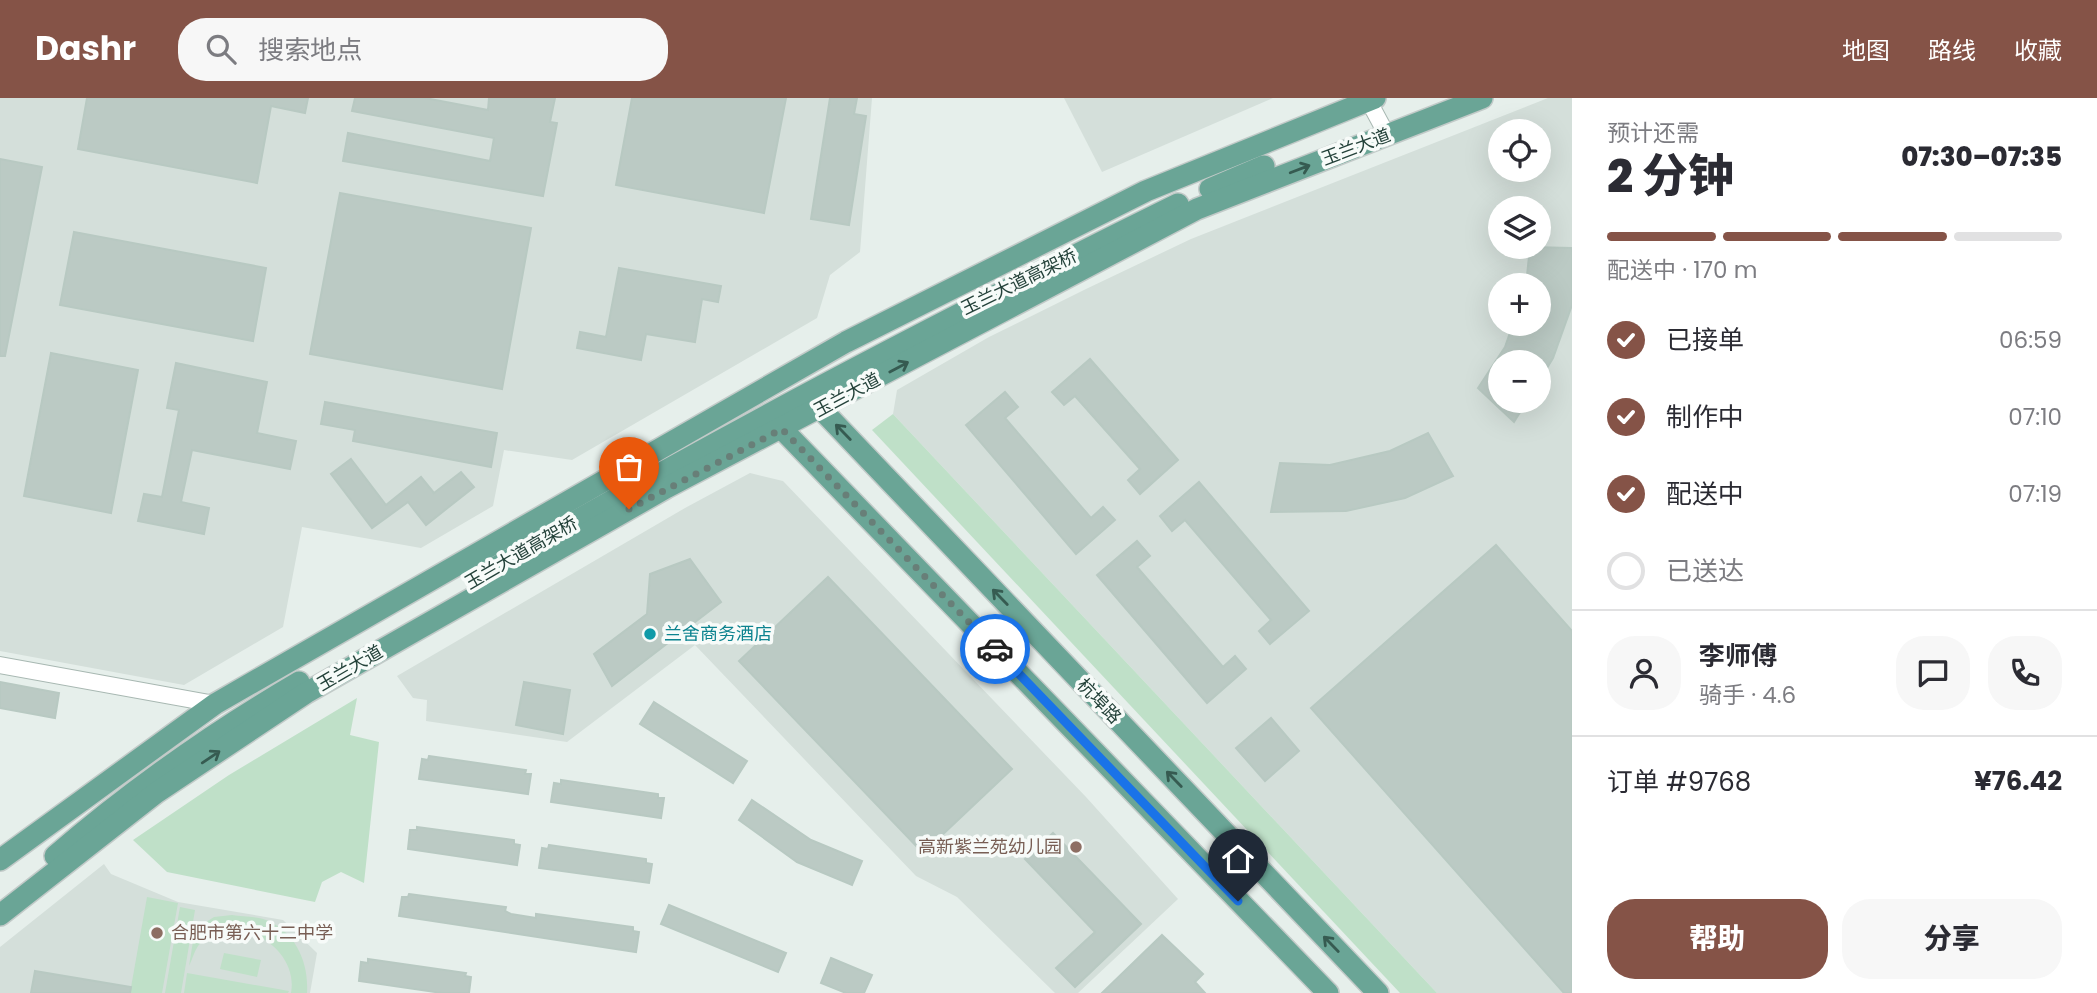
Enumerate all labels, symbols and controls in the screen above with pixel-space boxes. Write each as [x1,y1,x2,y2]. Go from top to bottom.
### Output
search box [178,18,668,81]
text: Dashr [35,25,136,72]
icon: search [202,30,240,68]
text: 搜索地点 [258,32,362,68]
text: 地图 [1842,34,1890,67]
text: 路线 [1928,34,1976,67]
text: 收藏 [2014,34,2062,67]
text: 预计还需 [1607,117,1699,149]
map controls [1488,119,1551,413]
button: locate [1488,119,1551,182]
street label: 玉兰大道 [1318,122,1394,171]
text: 07:30–07:35 [1901,139,2062,175]
text: 2 分钟 [1607,144,1734,208]
one-way arrow [1289,162,1310,174]
button: layers [1488,196,1551,259]
street label: 玉兰大道高架桥 [957,243,1081,320]
text: 配送中 · 170 m [1607,254,1757,286]
button: + [1488,273,1551,336]
icon: check [1607,321,1645,359]
text: 已接单 [1666,322,1744,358]
text: 06:59 [1999,324,2062,356]
button: − [1488,350,1551,413]
one-way arrow [888,360,909,374]
street label: 玉兰大道 [809,367,884,422]
icon: check [1607,398,1645,436]
text: 制作中 [1666,399,1744,435]
text: 07:10 [2008,401,2062,433]
one-way arrow [834,424,851,441]
pin [599,437,659,509]
icon: bag [610,448,648,486]
icon: check [1607,475,1645,513]
text: 配送中 [1666,476,1744,512]
text: 07:19 [2008,478,2062,510]
street label: 玉兰大道高架桥 [460,510,582,595]
text: 已送达 [1666,553,1744,589]
one-way arrow [991,588,1008,605]
courier [960,614,1030,684]
place label: 兰舍商务酒店 [664,621,772,646]
marker: 兰舍商务酒店 [642,626,658,642]
icon: car [976,630,1014,668]
button: person [1607,636,1681,710]
button: chat [1896,636,1970,710]
button: phone [1988,636,2062,710]
text: 李师傅 [1699,638,1777,674]
street label: 玉兰大道 [312,639,387,696]
street label: 杭埠路 [1072,673,1127,729]
text: 骑手 · 4.6 [1699,679,1796,711]
one-way arrow [201,749,220,764]
text: ¥76.42 [1974,763,2062,799]
text: 订单 #9768 [1607,764,1751,800]
one-way arrow [1165,771,1182,788]
pin [1208,829,1268,901]
place label: 高新紫兰苑幼儿园 [918,834,1062,859]
marker: 高新紫兰苑幼儿园 [1068,839,1084,855]
icon: home [1219,840,1257,878]
button: 帮助 [1607,899,1828,979]
button: 分享 [1842,899,2062,979]
place label: 合肥市第六十二中学 [171,920,333,945]
marker: 合肥市第六十二中学 [149,925,165,941]
one-way arrow [1322,935,1339,952]

